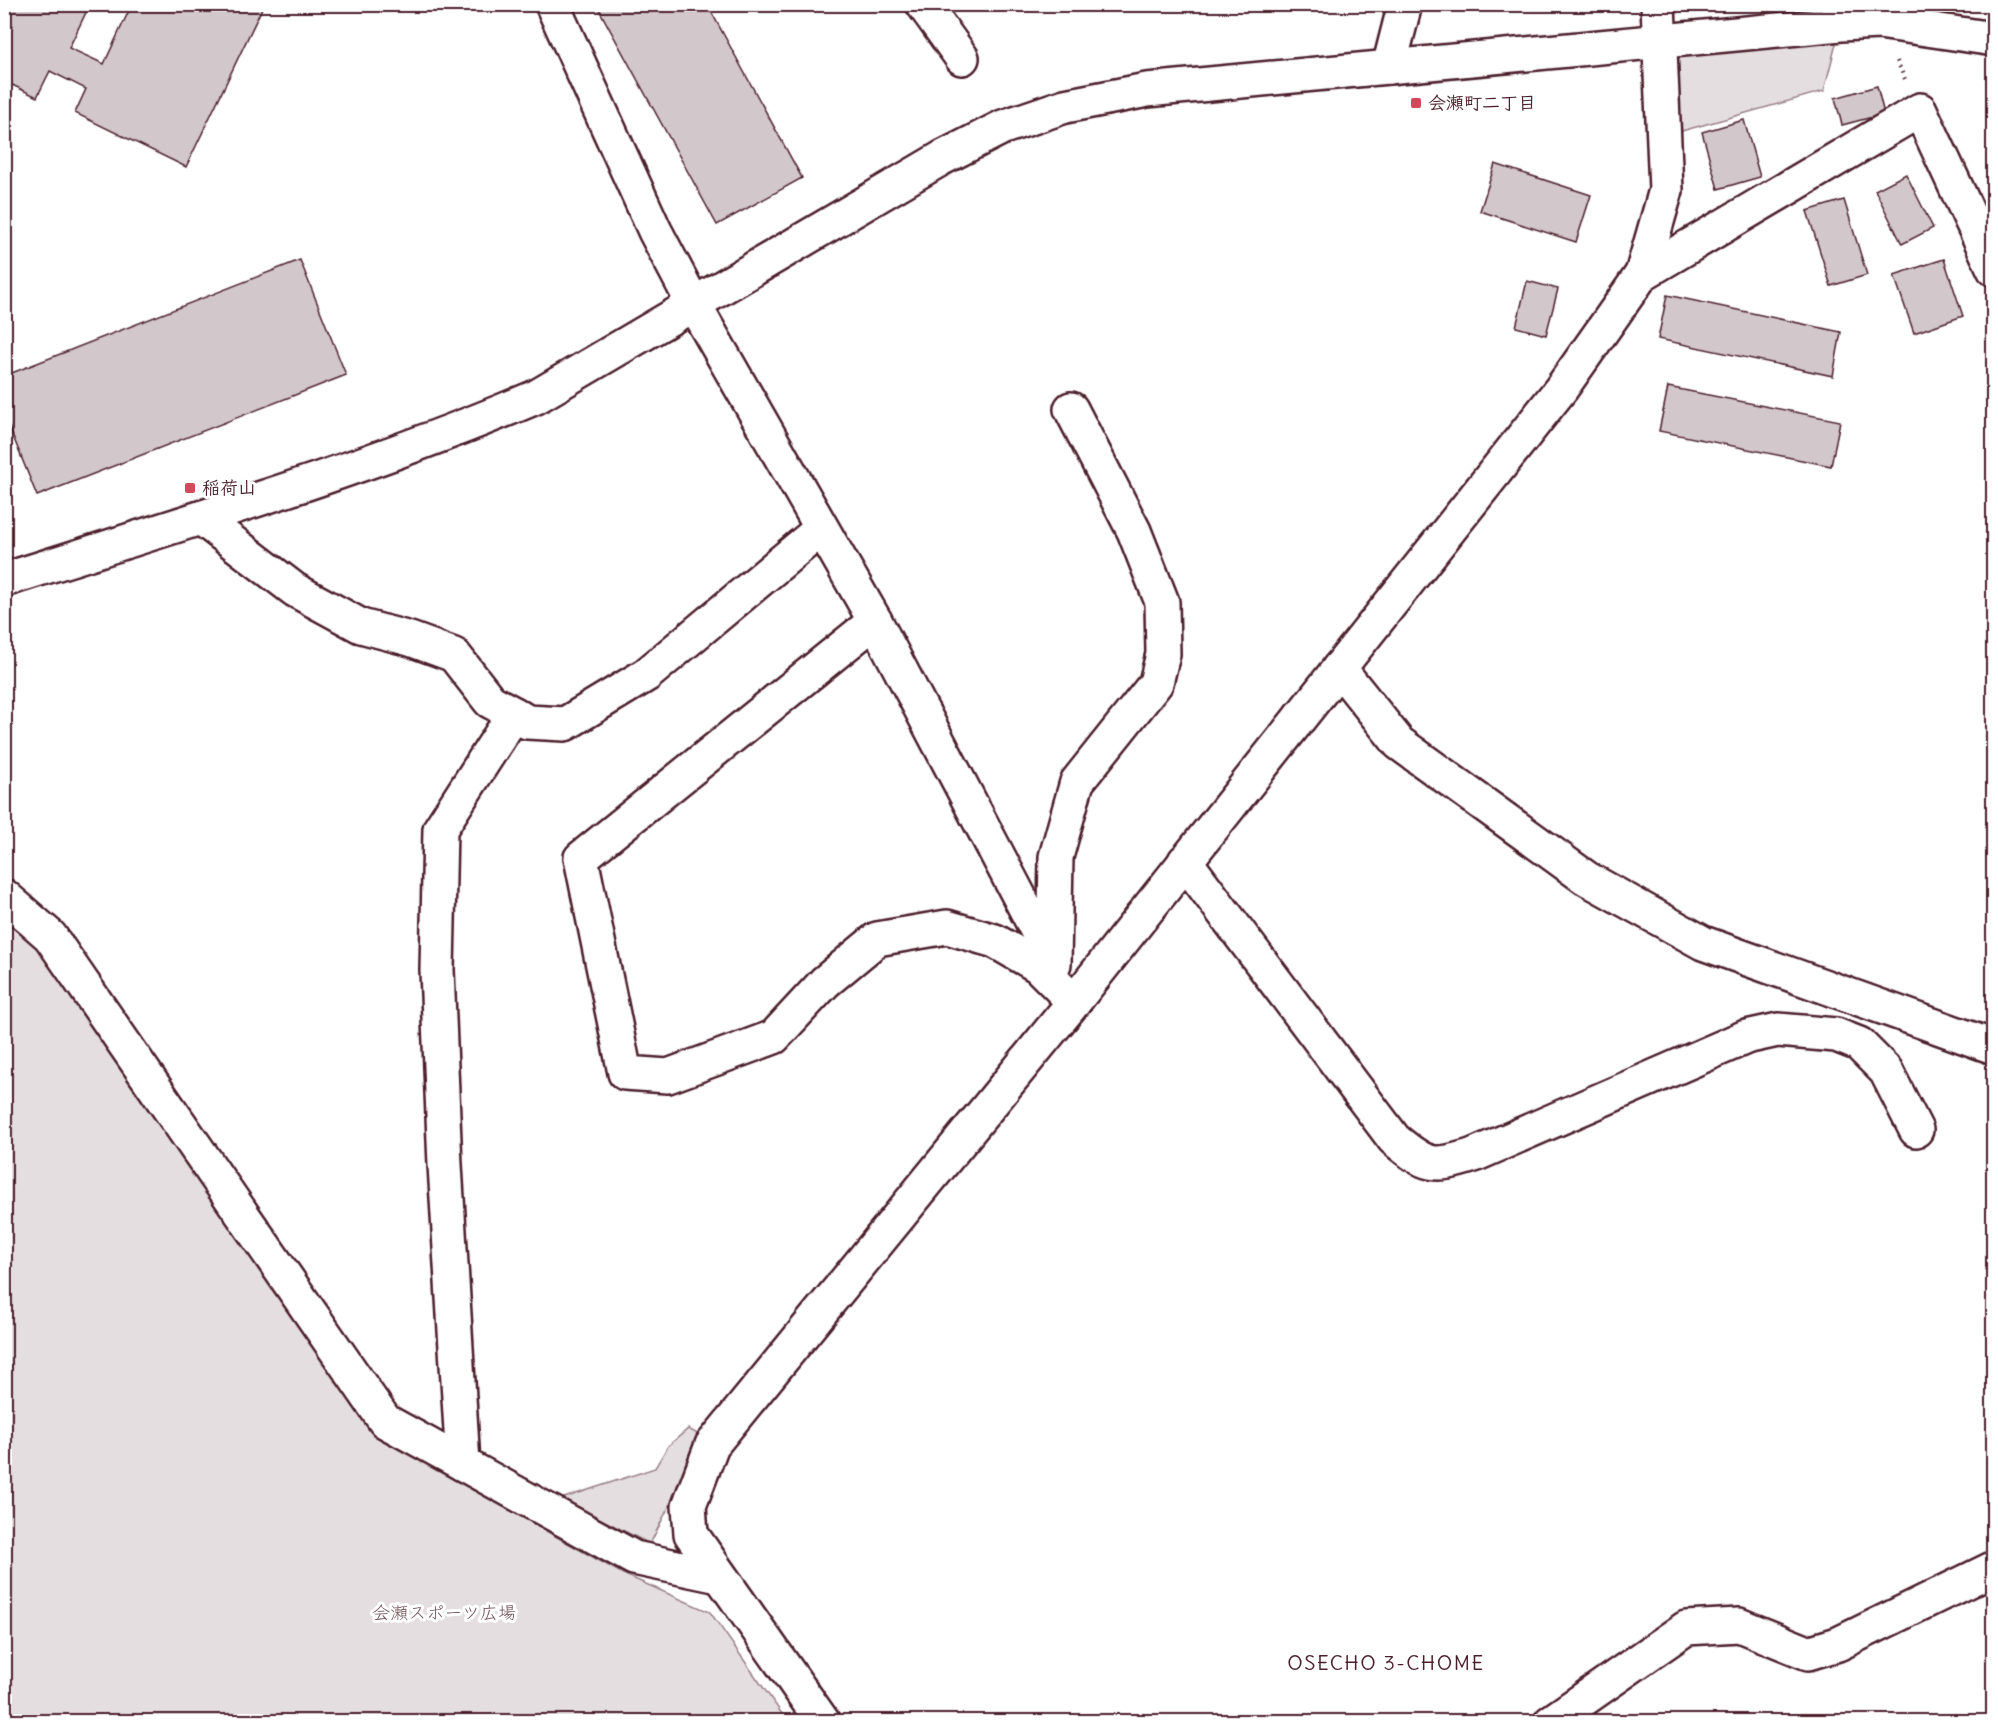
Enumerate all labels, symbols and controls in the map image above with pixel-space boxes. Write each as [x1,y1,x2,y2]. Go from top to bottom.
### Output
place label: 会瀬町二丁目 [1428,91,1536,114]
marker: 会瀬町二丁目 [1409,96,1423,110]
place label: 稲荷山 [202,476,256,499]
marker: 稲荷山 [183,481,197,495]
park label: 会瀬スポーツ広場 [372,1601,516,1624]
district label: OSECHO 3-CHOME [1287,1650,1485,1675]

